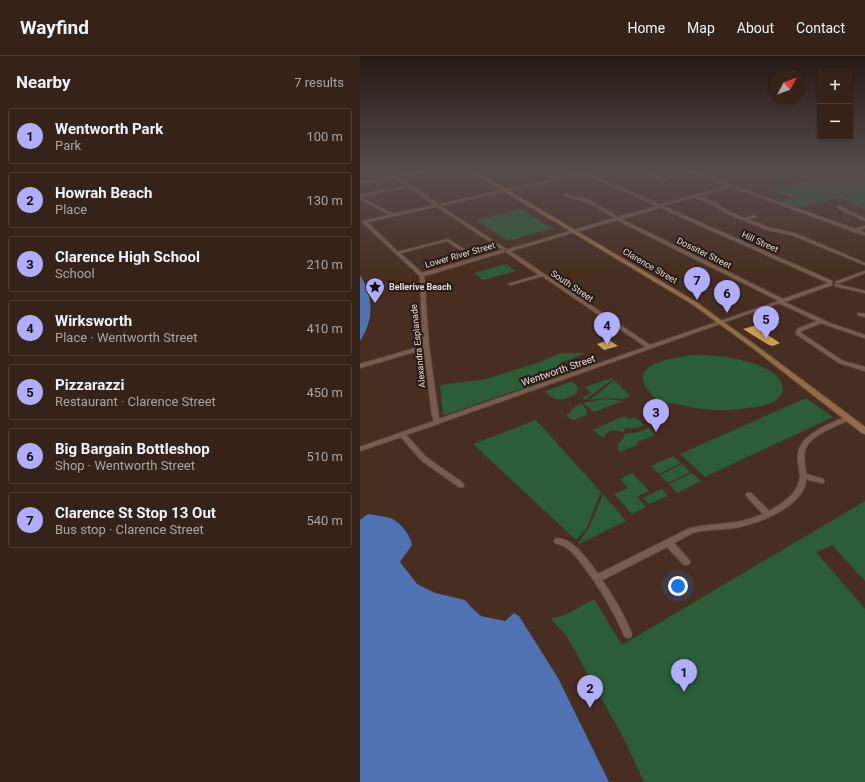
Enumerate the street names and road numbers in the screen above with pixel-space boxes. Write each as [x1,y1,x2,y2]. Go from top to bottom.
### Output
street label: Hill Street [740,230,780,255]
street label: Dossiter Street [675,236,733,271]
street label: Lower River Street [424,240,496,270]
street label: Clarence Street [621,246,679,286]
street label: South Street [549,268,595,304]
street label: Alexandra Esplanade [409,304,427,388]
street label: Wentworth Street [520,353,597,388]

